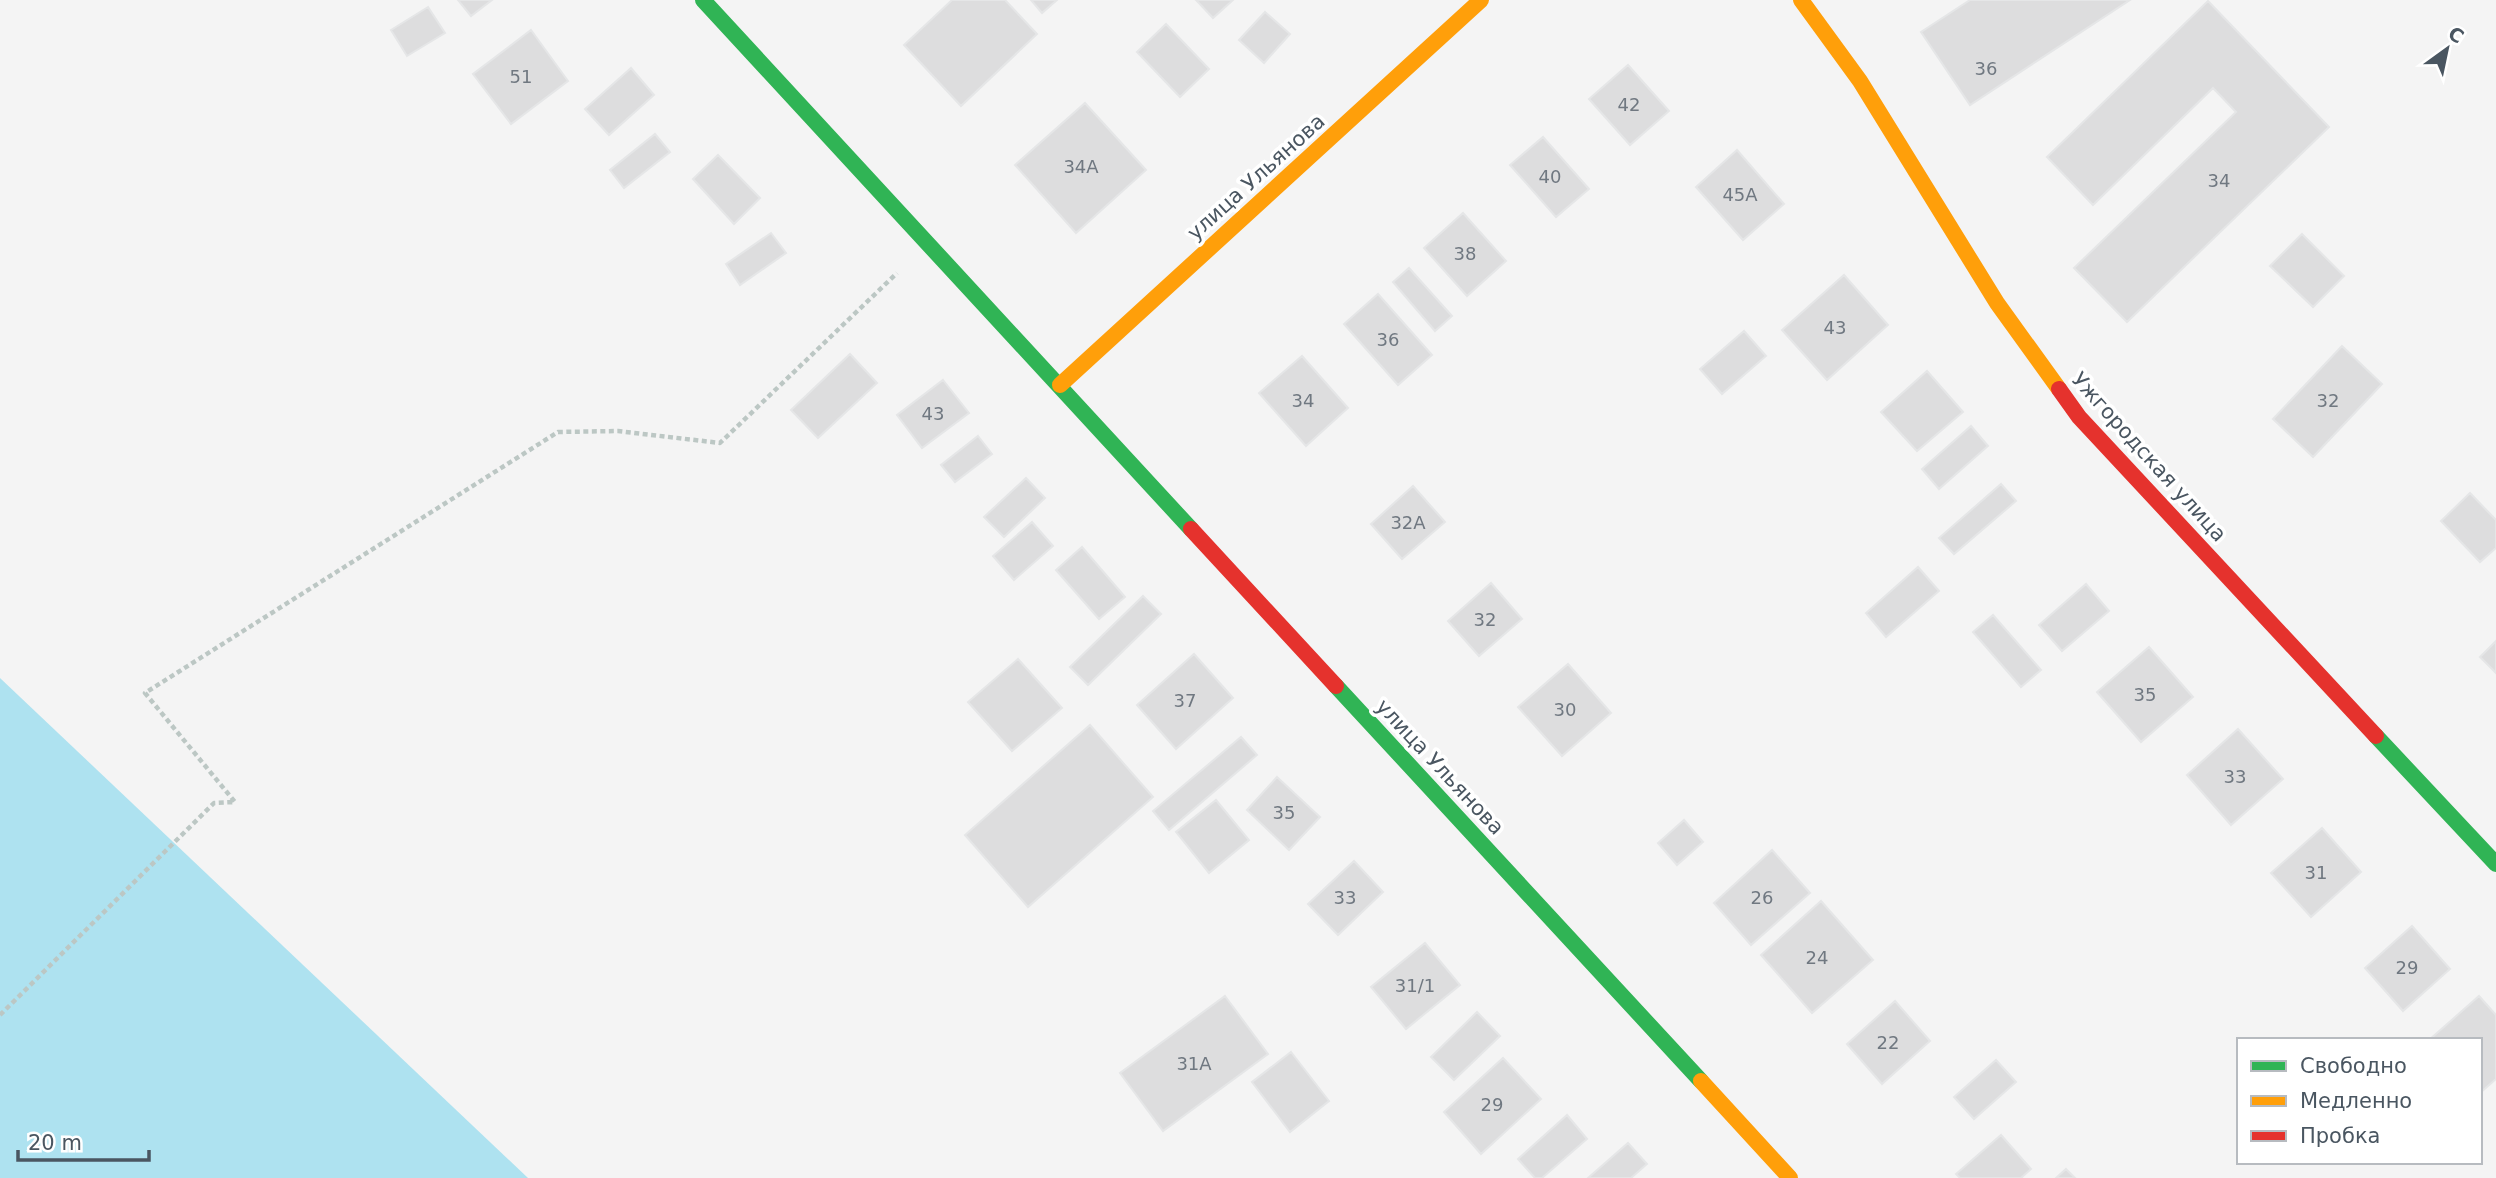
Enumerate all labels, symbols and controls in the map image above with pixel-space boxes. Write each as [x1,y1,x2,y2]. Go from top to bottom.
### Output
north arrow [2412,14,2482,84]
text: С [2444,22,2468,48]
house number: 36 [1975,58,1997,79]
house number: 51 [510,66,532,87]
house number: 42 [1618,94,1640,115]
street label: улица Ульянова [1182,109,1330,245]
house number: 34А [1063,156,1099,177]
house number: 40 [1539,166,1561,187]
house number: 34 [2208,170,2230,191]
house number: 45А [1722,184,1758,205]
house number: 38 [1454,243,1476,264]
house number: 43 [1824,317,1846,338]
house number: 36 [1377,329,1399,350]
street label: Ужгородская улица [2067,367,2231,547]
house number: 34 [1292,390,1314,411]
house number: 32 [2317,390,2339,411]
house number: 43 [922,403,944,424]
house number: 32А [1390,512,1426,533]
house number: 32 [1474,609,1496,630]
house number: 35 [2134,684,2156,705]
house number: 37 [1174,690,1196,711]
street label: улица Ульянова [1371,694,1509,840]
house number: 30 [1554,699,1576,720]
house number: 33 [2224,766,2246,787]
house number: 35 [1273,802,1295,823]
house number: 31 [2305,862,2327,883]
house number: 33 [1334,887,1356,908]
house number: 26 [1751,887,1773,908]
house number: 24 [1806,947,1828,968]
house number: 29 [2396,957,2418,978]
house number: 31/1 [1395,975,1435,996]
house number: 22 [1877,1032,1899,1053]
legend [2237,1038,2482,1164]
house number: 31А [1176,1053,1212,1074]
text: Свободно [2300,1054,2407,1078]
text: Медленно [2300,1089,2412,1113]
house number: 29 [1481,1094,1503,1115]
scale bar [18,1118,149,1162]
text: Пробка [2300,1124,2380,1148]
text: 20 m [28,1131,82,1155]

